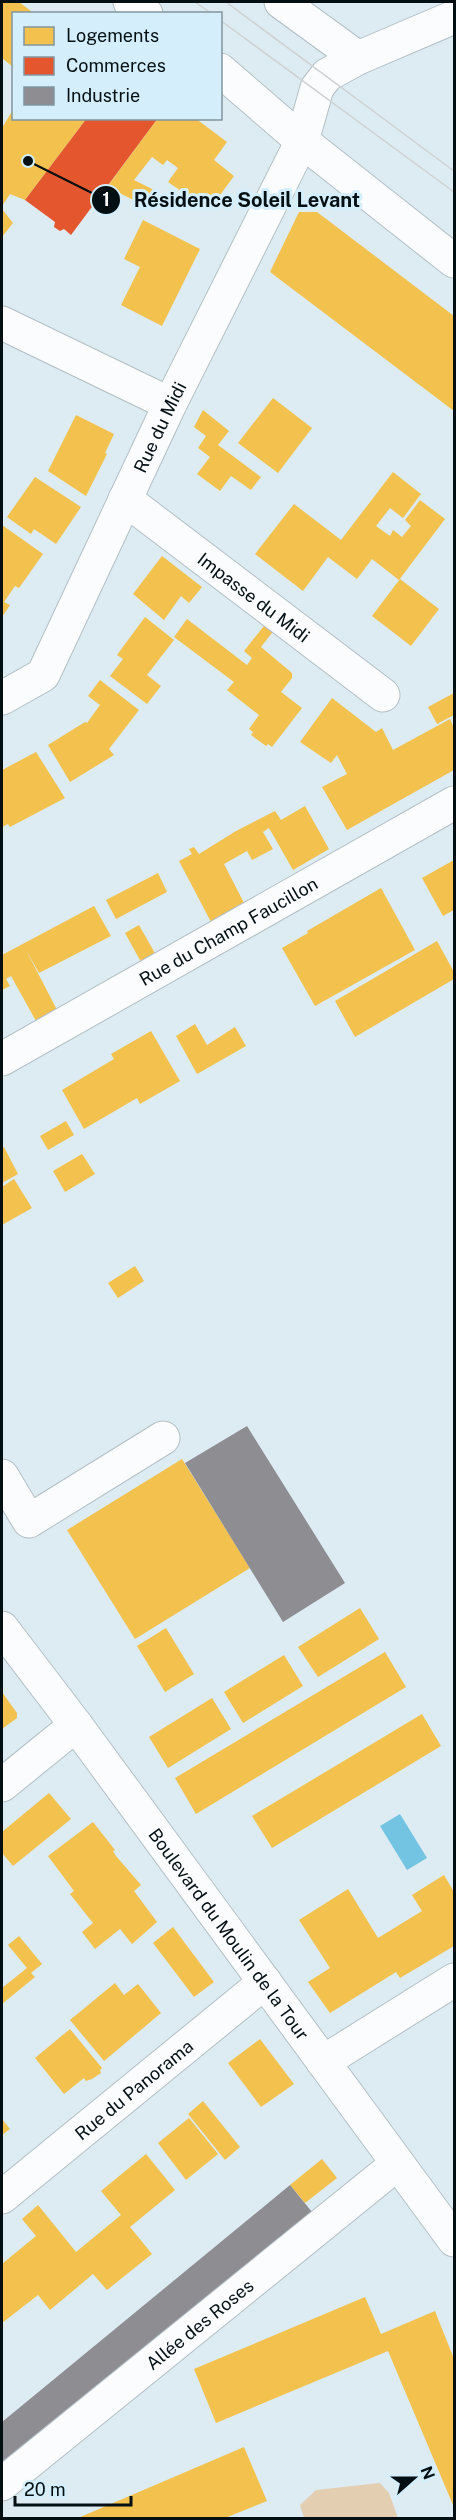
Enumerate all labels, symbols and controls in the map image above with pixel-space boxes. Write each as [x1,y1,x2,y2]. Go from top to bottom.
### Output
legend [12,12,222,120]
text: Logements [66,25,159,46]
text: Commerces [66,55,166,76]
text: Industrie [66,85,140,106]
callout: Résidence Soleil Levant [91,181,372,219]
text: Résidence Soleil Levant [134,188,360,212]
text: 1 [102,189,110,210]
street label: Rue du Midi [129,378,190,476]
street label: Impasse du Midi [194,548,314,646]
street label: Rue du Champ Faucillon [135,872,321,990]
street label: Boulevard du Moulin de la Tour [145,1824,314,2044]
street label: Rue du Panorama [70,2035,197,2144]
street label: Allée des Roses [141,2274,257,2374]
north arrow [384,2448,444,2508]
text: N [416,2464,439,2482]
scale bar [15,2469,130,2507]
text: 20 m [24,2479,66,2500]

